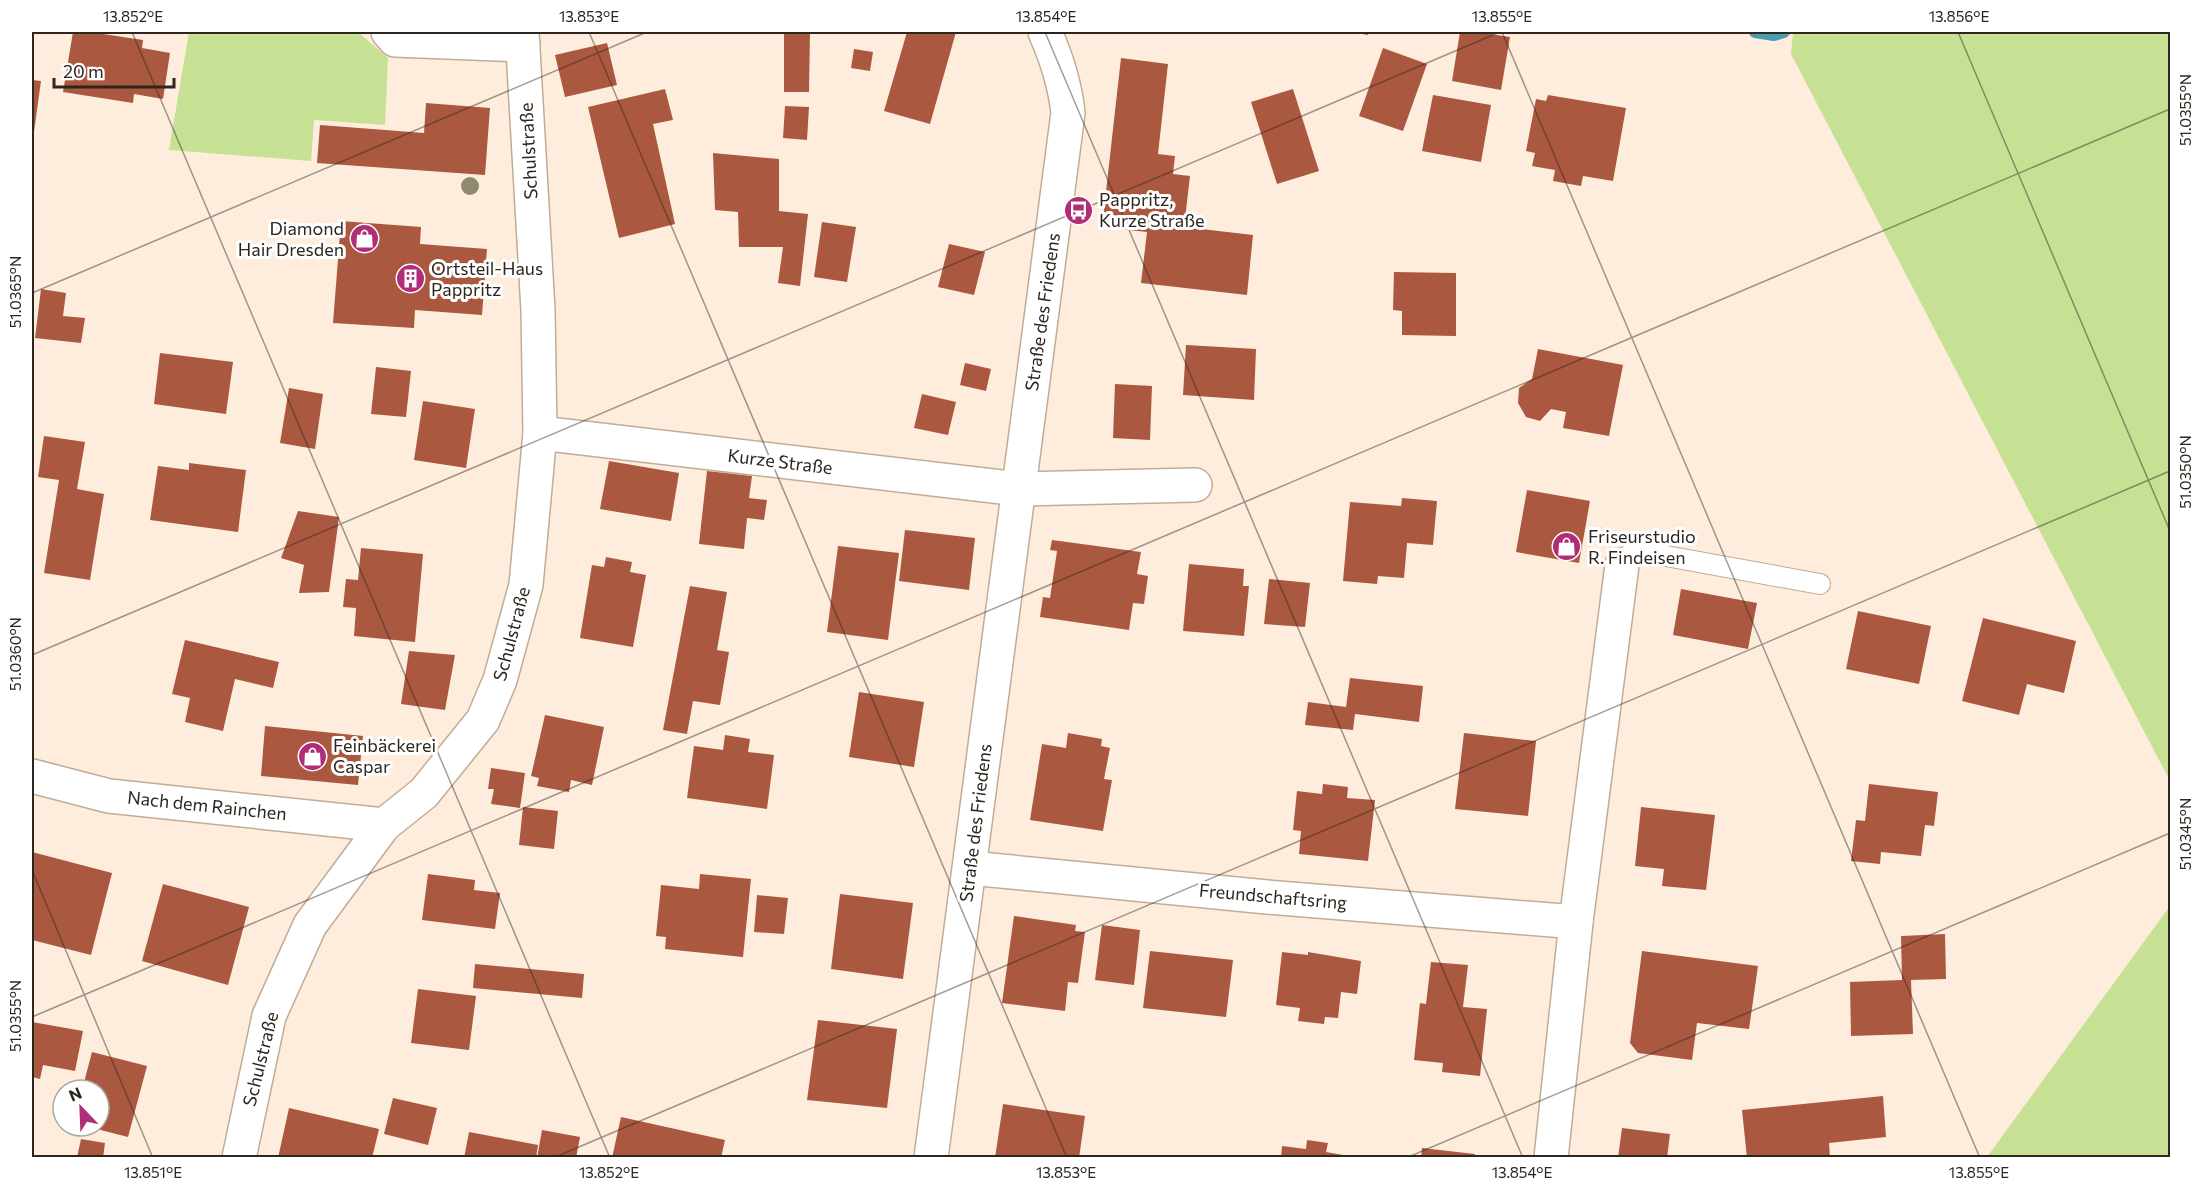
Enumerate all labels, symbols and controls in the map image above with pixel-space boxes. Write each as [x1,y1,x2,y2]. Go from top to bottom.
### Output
text: 13.852°E [103,7,163,25]
text: 13.853°E [559,7,619,25]
text: 13.854°E [1016,7,1076,25]
text: 13.855°E [1472,7,1532,25]
text: 13.856°E [1929,7,1989,25]
scale bar [54,51,174,89]
text: 20 m [63,60,104,82]
text: 51.0355°N [2176,74,2194,146]
street label: Schulstraße [514,102,542,200]
place label: Pappritz, Kurze Straße [1099,188,1205,231]
bus stop icon: Pappritz, Kurze Straße [1062,194,1094,226]
place label: Diamond Hair Dresden [238,217,344,260]
shop icon: Diamond Hair Dresden [349,223,381,255]
street label: Straße des Friedens [1020,231,1064,392]
text: 51.0365°N [6,256,24,328]
place label: Ortsteil-Haus Pappritz [431,257,543,300]
building icon: Ortsteil-Haus Pappritz [394,263,426,295]
text: 51.0350°N [2176,435,2194,509]
street label: Kurze Straße [726,444,834,478]
place label: Friseurstudio R. Findeisen [1588,525,1696,568]
shop icon: Friseurstudio R. Findeisen [1551,531,1583,563]
street label: Schulstraße [488,584,534,683]
text: 51.0360°N [6,617,24,691]
place label: Feinbäckerei Caspar [333,734,436,777]
shop icon: Feinbäckerei Caspar [296,740,328,772]
street label: Straße des Friedens [954,742,996,903]
street label: Nach dem Rainchen [126,786,288,824]
text: 51.0345°N [2176,798,2194,870]
street label: Freundschaftsring [1198,879,1348,913]
text: 51.0355°N [6,980,24,1052]
street label: Schulstraße [238,1009,282,1108]
north arrow [51,1078,111,1138]
text: N [66,1083,84,1105]
text: 13.851°E [124,1163,182,1181]
text: 13.852°E [579,1163,639,1181]
text: 13.853°E [1036,1163,1096,1181]
text: 13.854°E [1492,1163,1552,1181]
text: 13.855°E [1949,1163,2009,1181]

